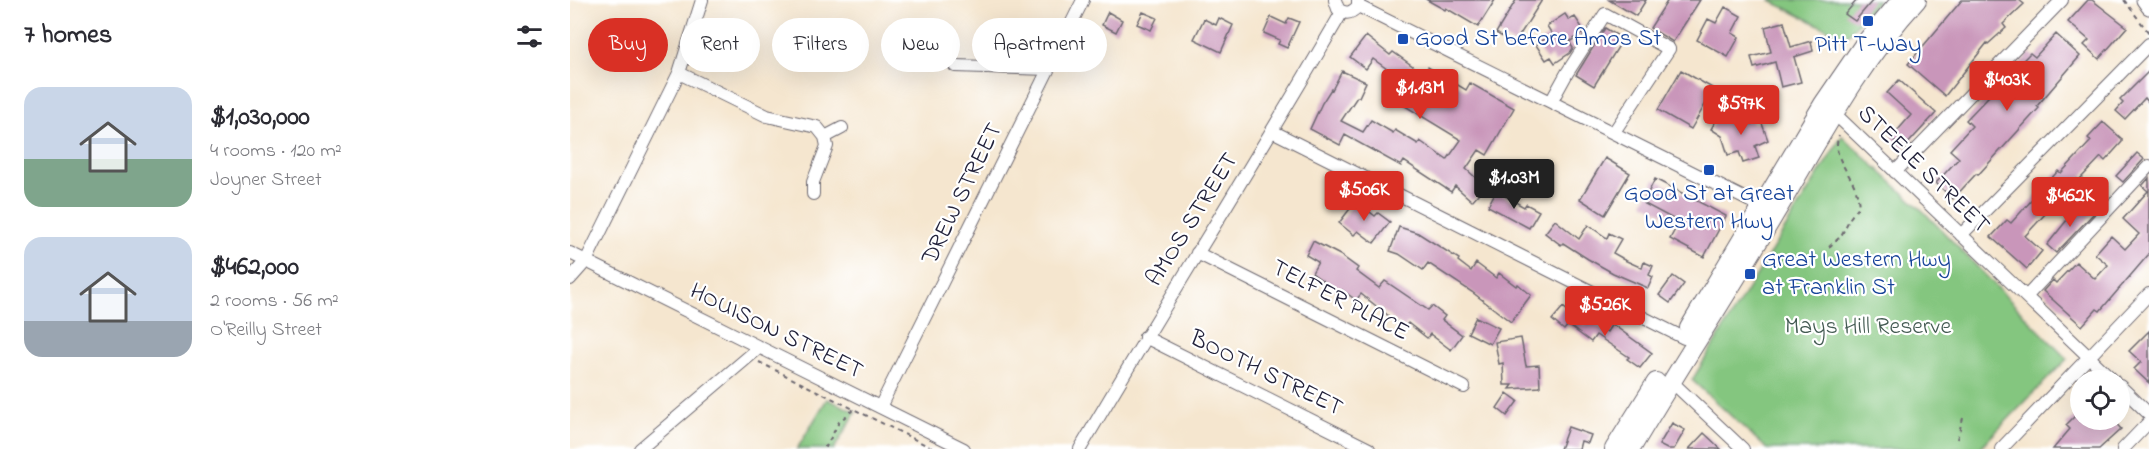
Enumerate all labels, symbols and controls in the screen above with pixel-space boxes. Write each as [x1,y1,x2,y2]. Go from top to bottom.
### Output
marker: Pitt T-Way [1861,14,1875,28]
text: 7 homes [24,17,112,55]
chip: Buy [588,18,668,72]
chip: Rent [680,18,760,72]
chip: Filters [772,18,869,72]
chip: New [881,18,960,72]
chip: Apartment [972,18,1107,72]
icon: filters [513,20,546,53]
place label: Good St before Amos St [1415,22,1661,57]
place label: Pitt T-Way [1815,28,1921,64]
marker: Good St before Amos St [1396,32,1410,46]
pin: $403K [1965,61,2049,112]
text: $403K [1984,66,2030,95]
pin: $1.13M [1371,69,1469,120]
text: $1.13M [1395,74,1445,103]
pin: $597K [1699,85,1783,136]
text: $597K [1717,90,1765,119]
street label: STEELE STREET [1849,97,1998,243]
text: $1,030,000 [210,99,310,137]
icon: home [72,111,144,183]
street label: DREW STREET [913,117,1013,272]
text: 4 rooms · 120 m² [210,137,342,166]
street label: AMOS STREET [1138,146,1248,294]
pin: $1.03M [1465,159,1563,210]
marker: Good St at Great Western Hwy [1702,163,1716,177]
text: $1.03M [1488,164,1540,193]
text: Joyner Street [210,166,322,195]
pin: $506K [1322,171,1406,222]
text: $506K [1339,176,1389,205]
place label: Good St at Great Western Hwy [1624,177,1794,241]
pin: $462K [2028,177,2112,228]
text: $462K [2046,182,2094,211]
place label: Great Western Hwy at Franklin St [1762,243,1951,306]
text: $462,000 [210,249,299,287]
street label: TELFER PLACE [1265,251,1415,351]
icon: home [72,261,144,333]
marker: Great Western Hwy at Franklin St [1743,267,1757,281]
street label: HOUISON STREET [683,275,869,389]
pin: $526K [1563,286,1647,337]
text: 2 rooms · 56 m² [210,287,339,316]
text: $526K [1579,291,1631,320]
park label: Mays Hill Reserve [1785,310,1952,346]
text: O'Reilly Street [210,316,322,345]
street label: BOOTH STREET [1183,321,1349,426]
map controls [2070,370,2130,430]
button: locate [2070,370,2130,430]

